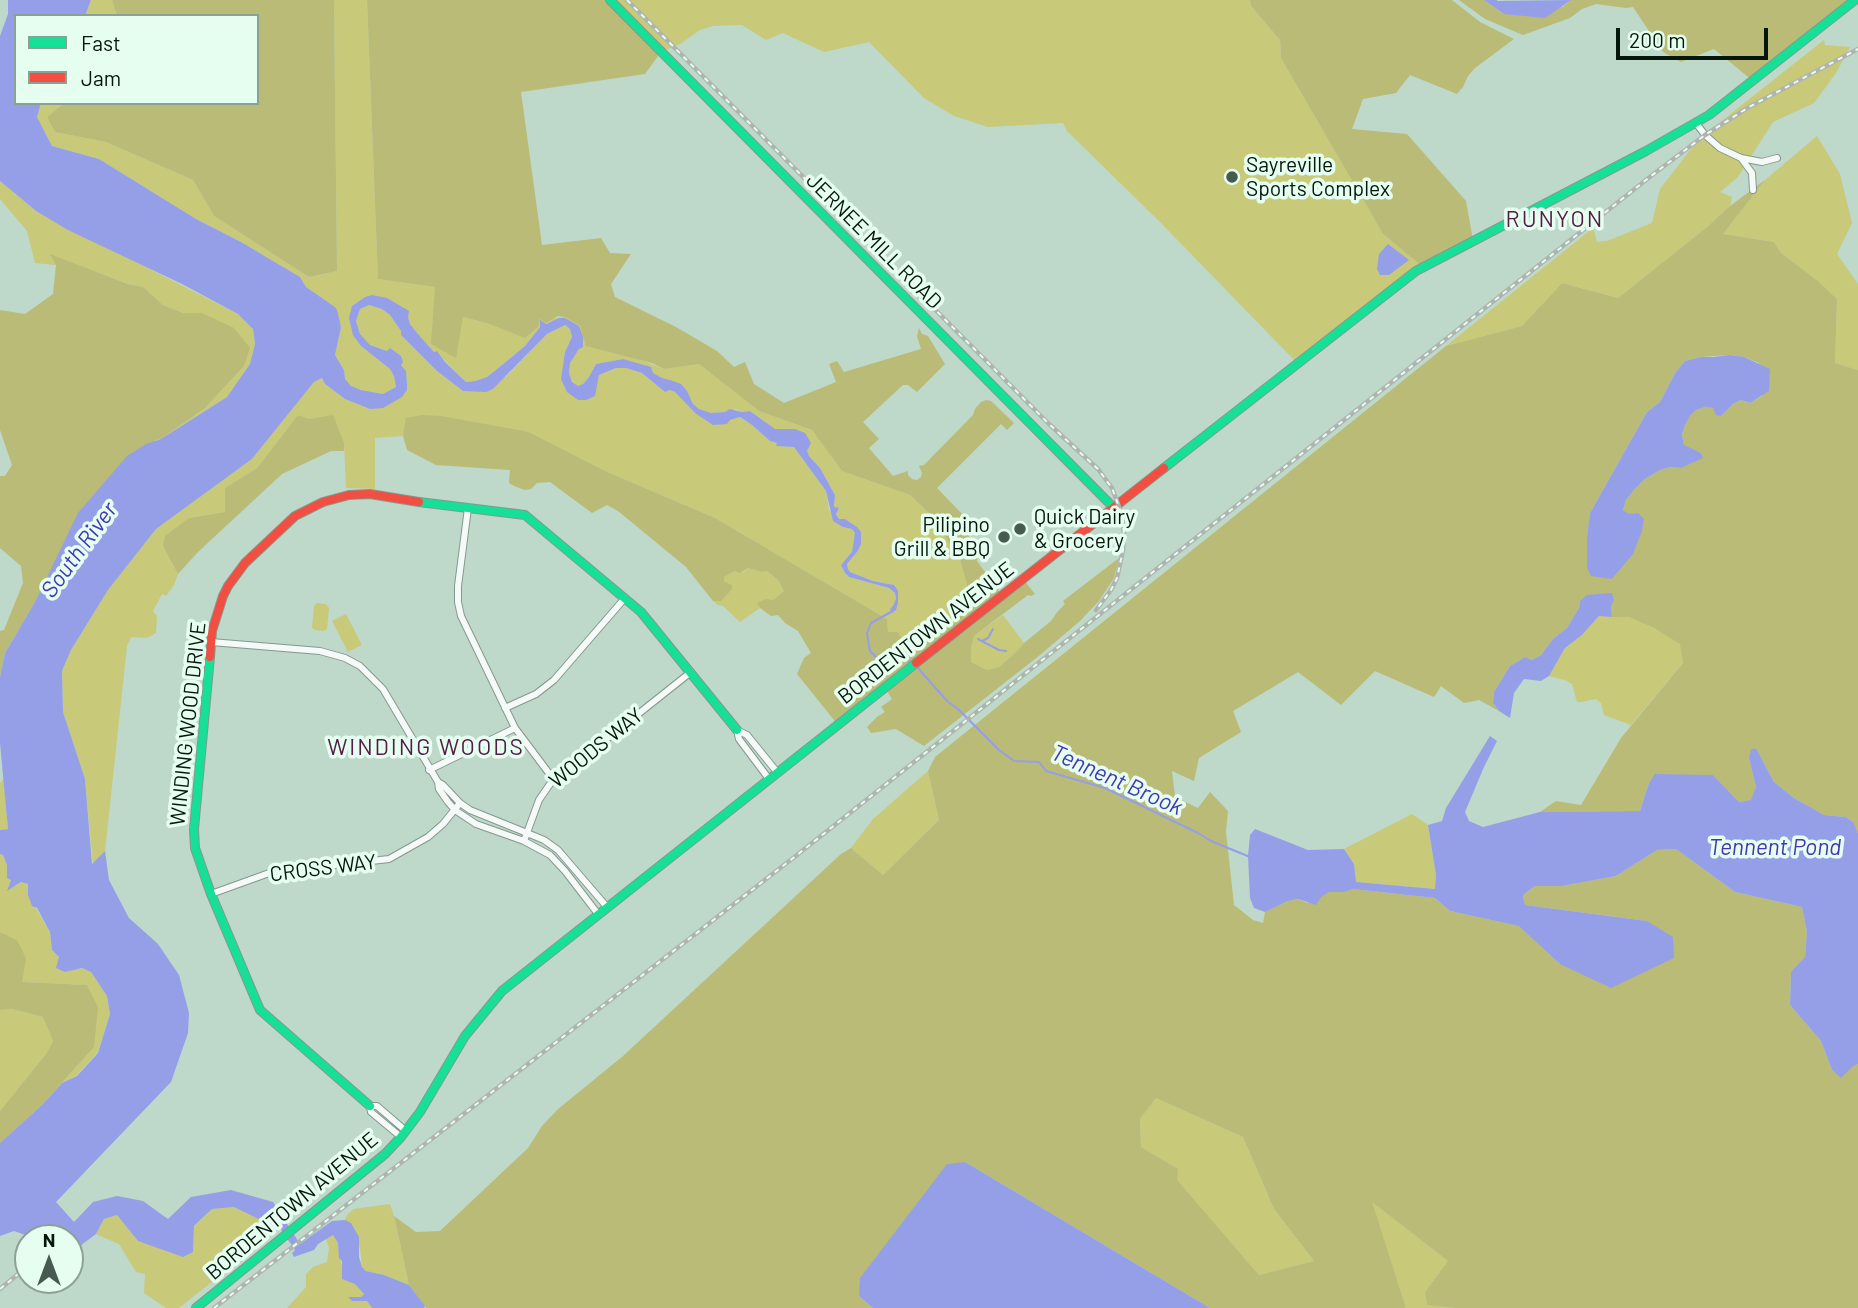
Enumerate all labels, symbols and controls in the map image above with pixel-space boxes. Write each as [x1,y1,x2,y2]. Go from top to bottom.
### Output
legend [14,14,259,105]
scale bar [1620,14,1772,58]
text: 200 m [1629,27,1686,52]
text: Fast [81,30,121,55]
text: Jam [81,65,121,90]
place label: Sayreville Sports Complex [1246,152,1390,202]
street label: JERNEE MILL ROAD [801,168,947,314]
marker: Sayreville Sports Complex [1224,169,1240,185]
district label: RUNYON [1506,205,1604,233]
water label: South River [35,497,123,603]
place label: Quick Dairy & Grocery [1034,504,1135,554]
place label: Pilipino Grill & BBQ [894,512,990,562]
marker: Quick Dairy & Grocery [1012,521,1028,537]
marker: Pilipino Grill & BBQ [996,529,1012,545]
street label: BORDENTOWN AVENUE [833,556,1019,710]
street label: WINDING WOOD DRIVE [165,621,211,827]
street label: WOODS WAY [544,703,648,793]
district label: WINDING WOODS [329,733,523,761]
water label: Tennent Brook [1047,739,1187,821]
water label: Tennent Pond [1709,833,1841,861]
street label: CROSS WAY [268,849,378,887]
street label: BORDENTOWN AVENUE [201,1127,383,1285]
north arrow [14,1224,84,1294]
text: N [43,1228,55,1251]

